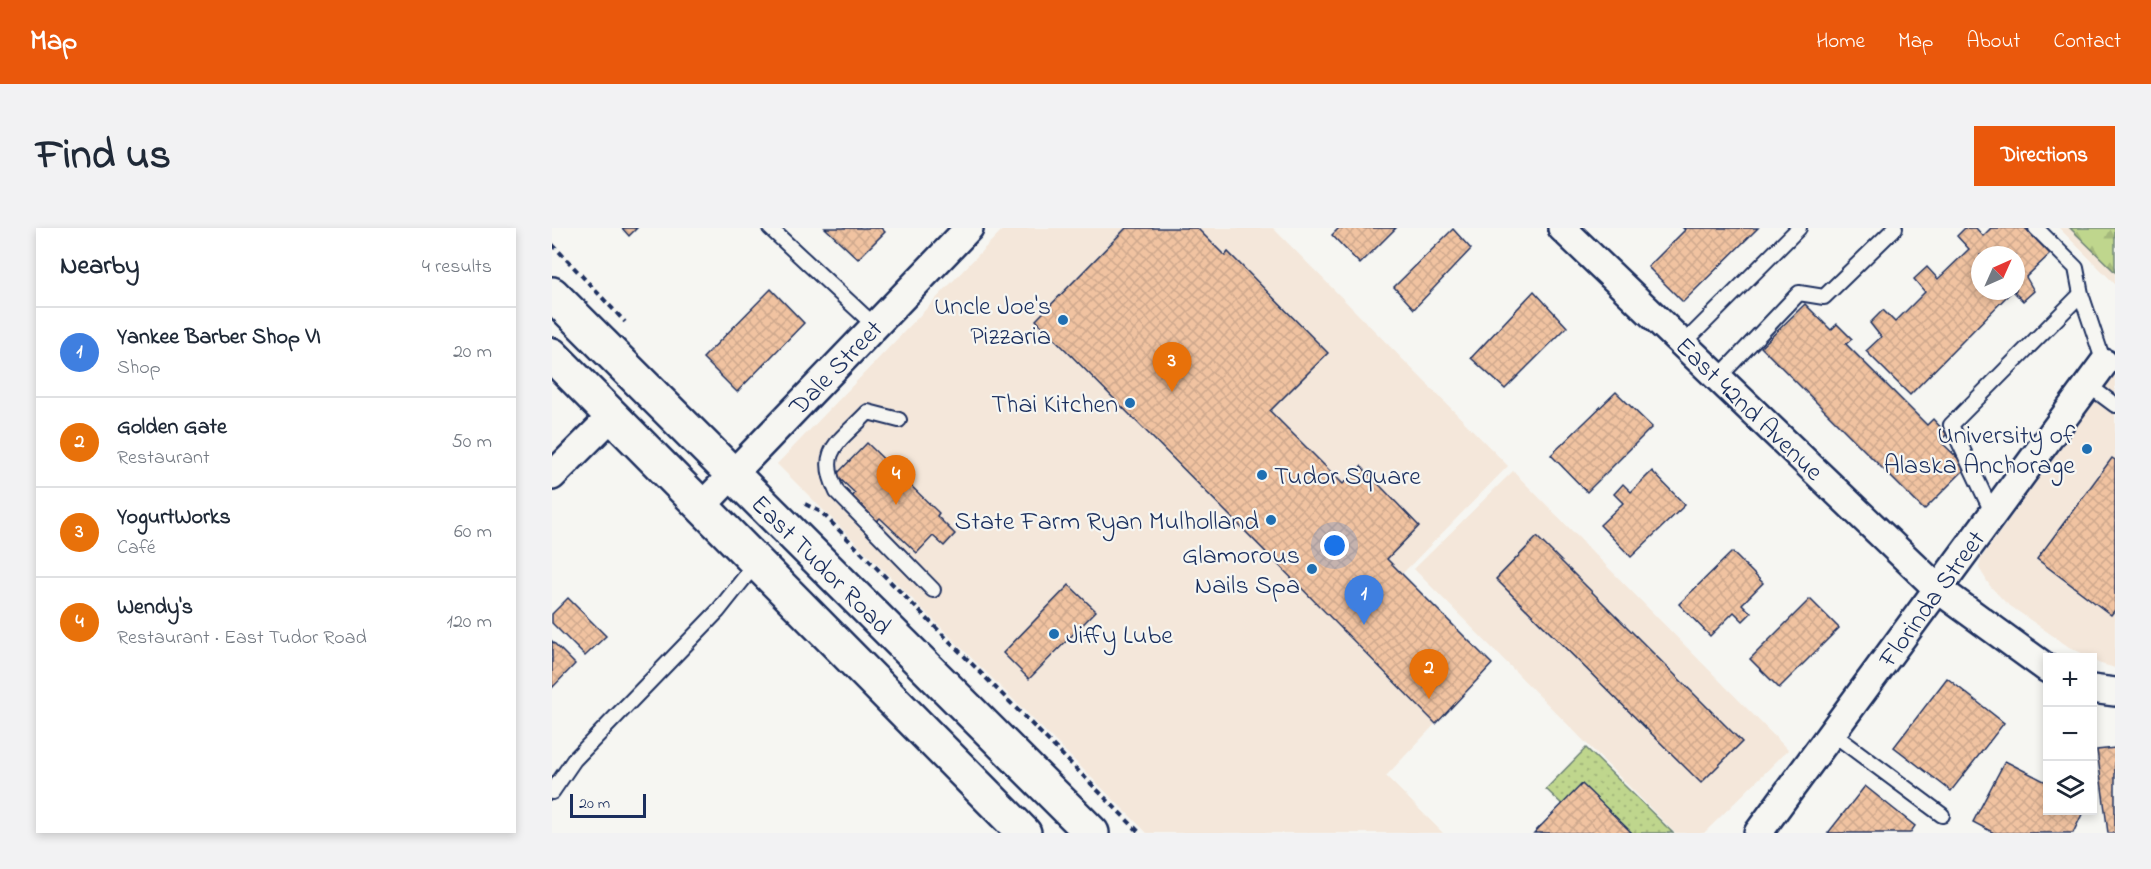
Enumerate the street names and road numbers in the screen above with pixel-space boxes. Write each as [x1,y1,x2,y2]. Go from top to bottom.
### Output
street label: Dale Street [781,312,893,427]
street label: East 42nd Avenue [1665,329,1831,491]
street label: East Tudor Road [741,487,899,645]
street label: Florinda Street [1870,523,1996,677]

